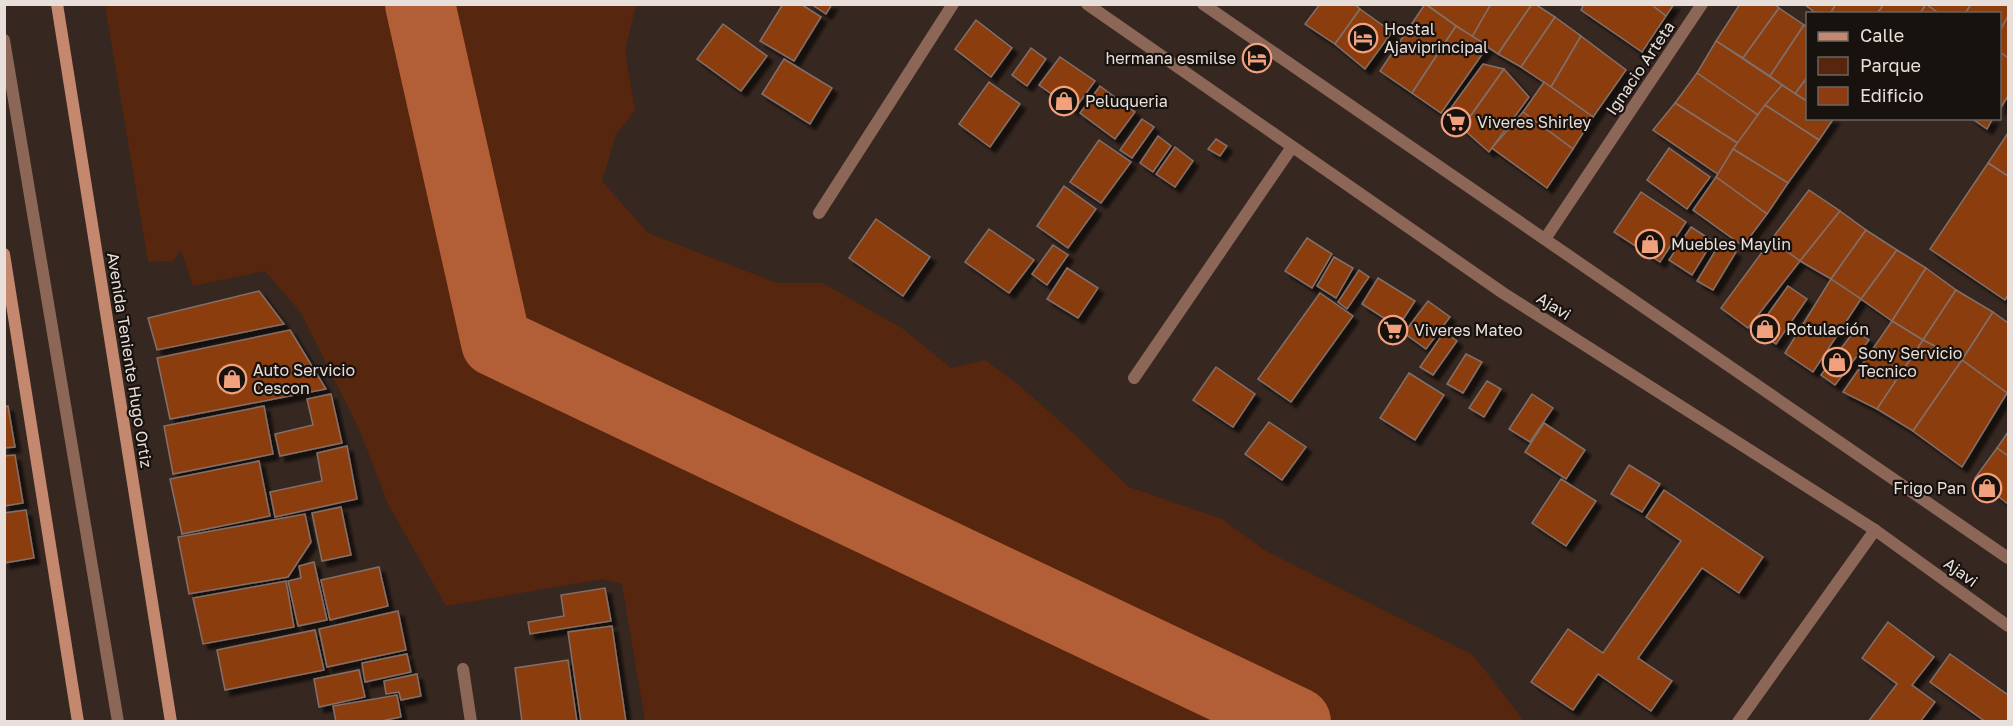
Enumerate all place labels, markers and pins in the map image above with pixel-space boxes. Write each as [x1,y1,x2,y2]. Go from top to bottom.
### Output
place label: Hostal Ajaviprincipal [1384,19,1488,57]
hotel icon: Hostal Ajaviprincipal [1347,22,1379,54]
hotel icon: hermana esmilse [1241,42,1273,74]
place label: hermana esmilse [1105,48,1236,68]
shop icon: Peluqueria [1048,85,1080,117]
place label: Peluqueria [1085,91,1168,111]
supermarket icon: Viveres Shirley [1440,106,1472,138]
place label: Viveres Shirley [1477,112,1591,132]
shop icon: Muebles Maylin [1634,228,1666,260]
place label: Muebles Maylin [1671,234,1791,254]
shop icon: Rotulación [1749,313,1781,345]
supermarket icon: Viveres Mateo [1377,314,1409,346]
place label: Rotulación [1786,319,1869,339]
place label: Viveres Mateo [1414,320,1523,340]
place label: Sony Servicio Tecnico [1858,343,1962,381]
shop icon: Sony Servicio Tecnico [1821,346,1853,378]
place label: Auto Servicio Cescon [253,360,355,398]
shop icon: Auto Servicio Cescon [216,363,248,395]
shop icon: Frigo Pan [1971,472,2003,504]
place label: Frigo Pan [1893,478,1966,498]

